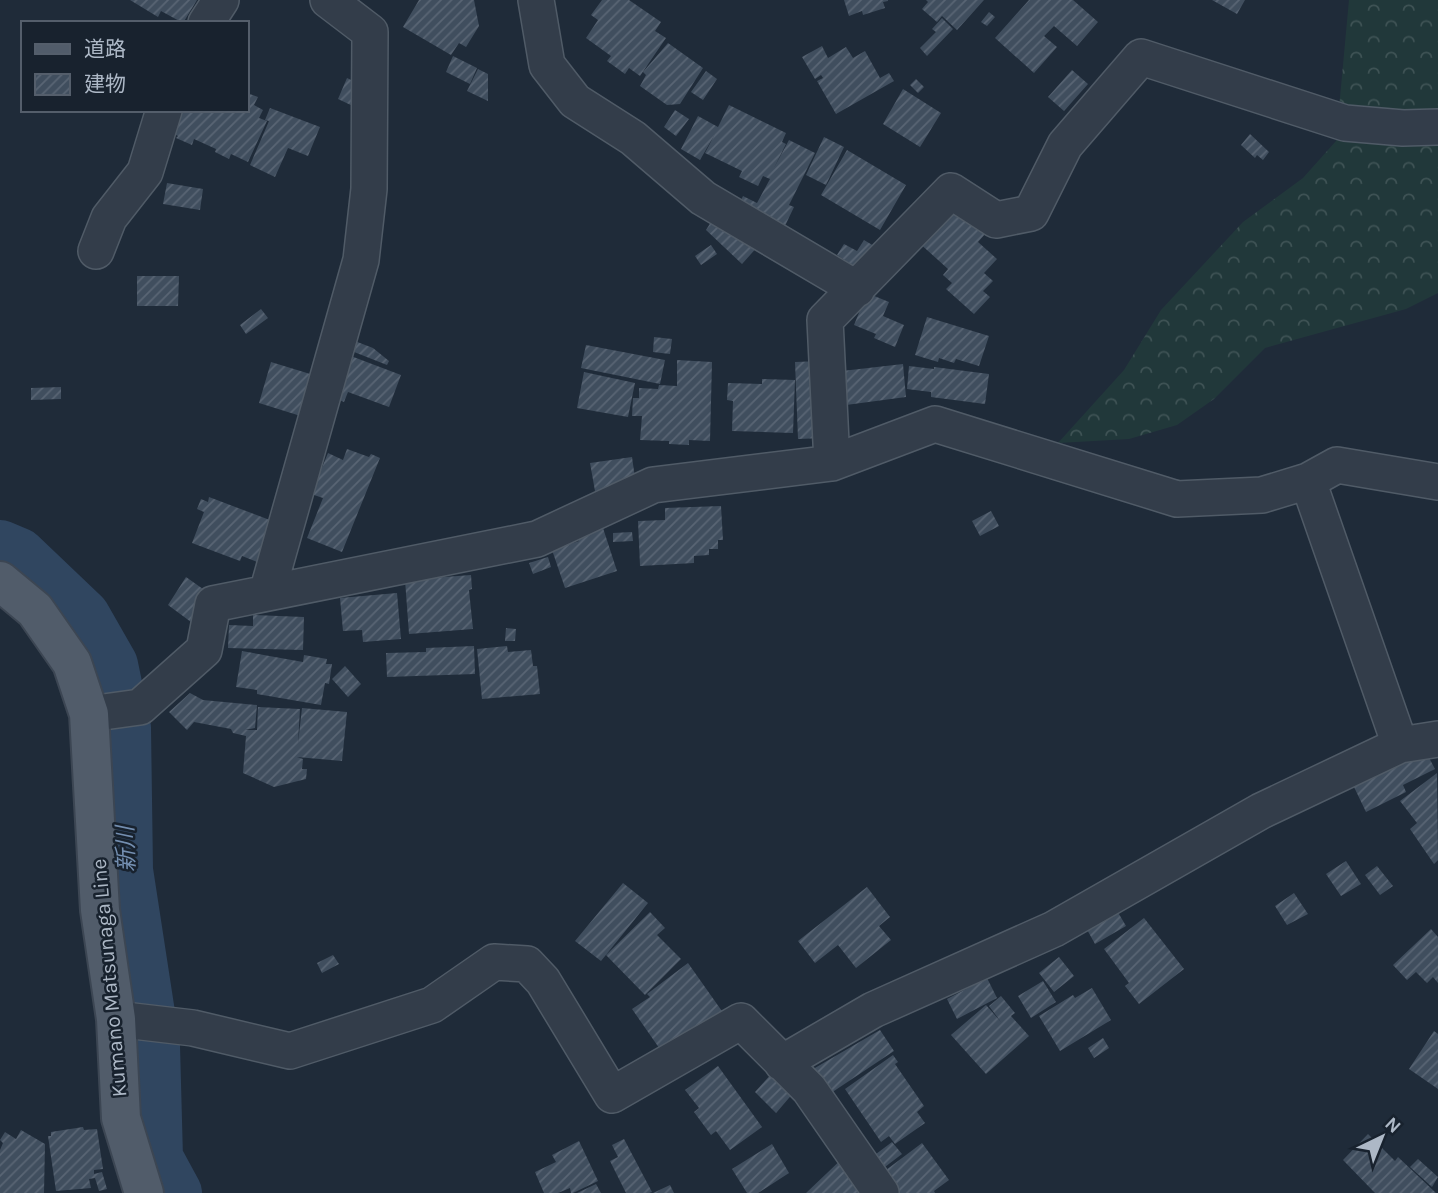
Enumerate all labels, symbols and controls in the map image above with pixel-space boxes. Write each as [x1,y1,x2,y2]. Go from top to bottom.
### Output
legend [21,21,248,112]
text: 道路 [84,37,126,61]
text: 建物 [84,72,126,96]
water label: 新川 [112,823,140,872]
street label: Kumano Matsunaga Line [87,858,131,1098]
north arrow [1347,1102,1417,1172]
text: N [1380,1113,1405,1138]

